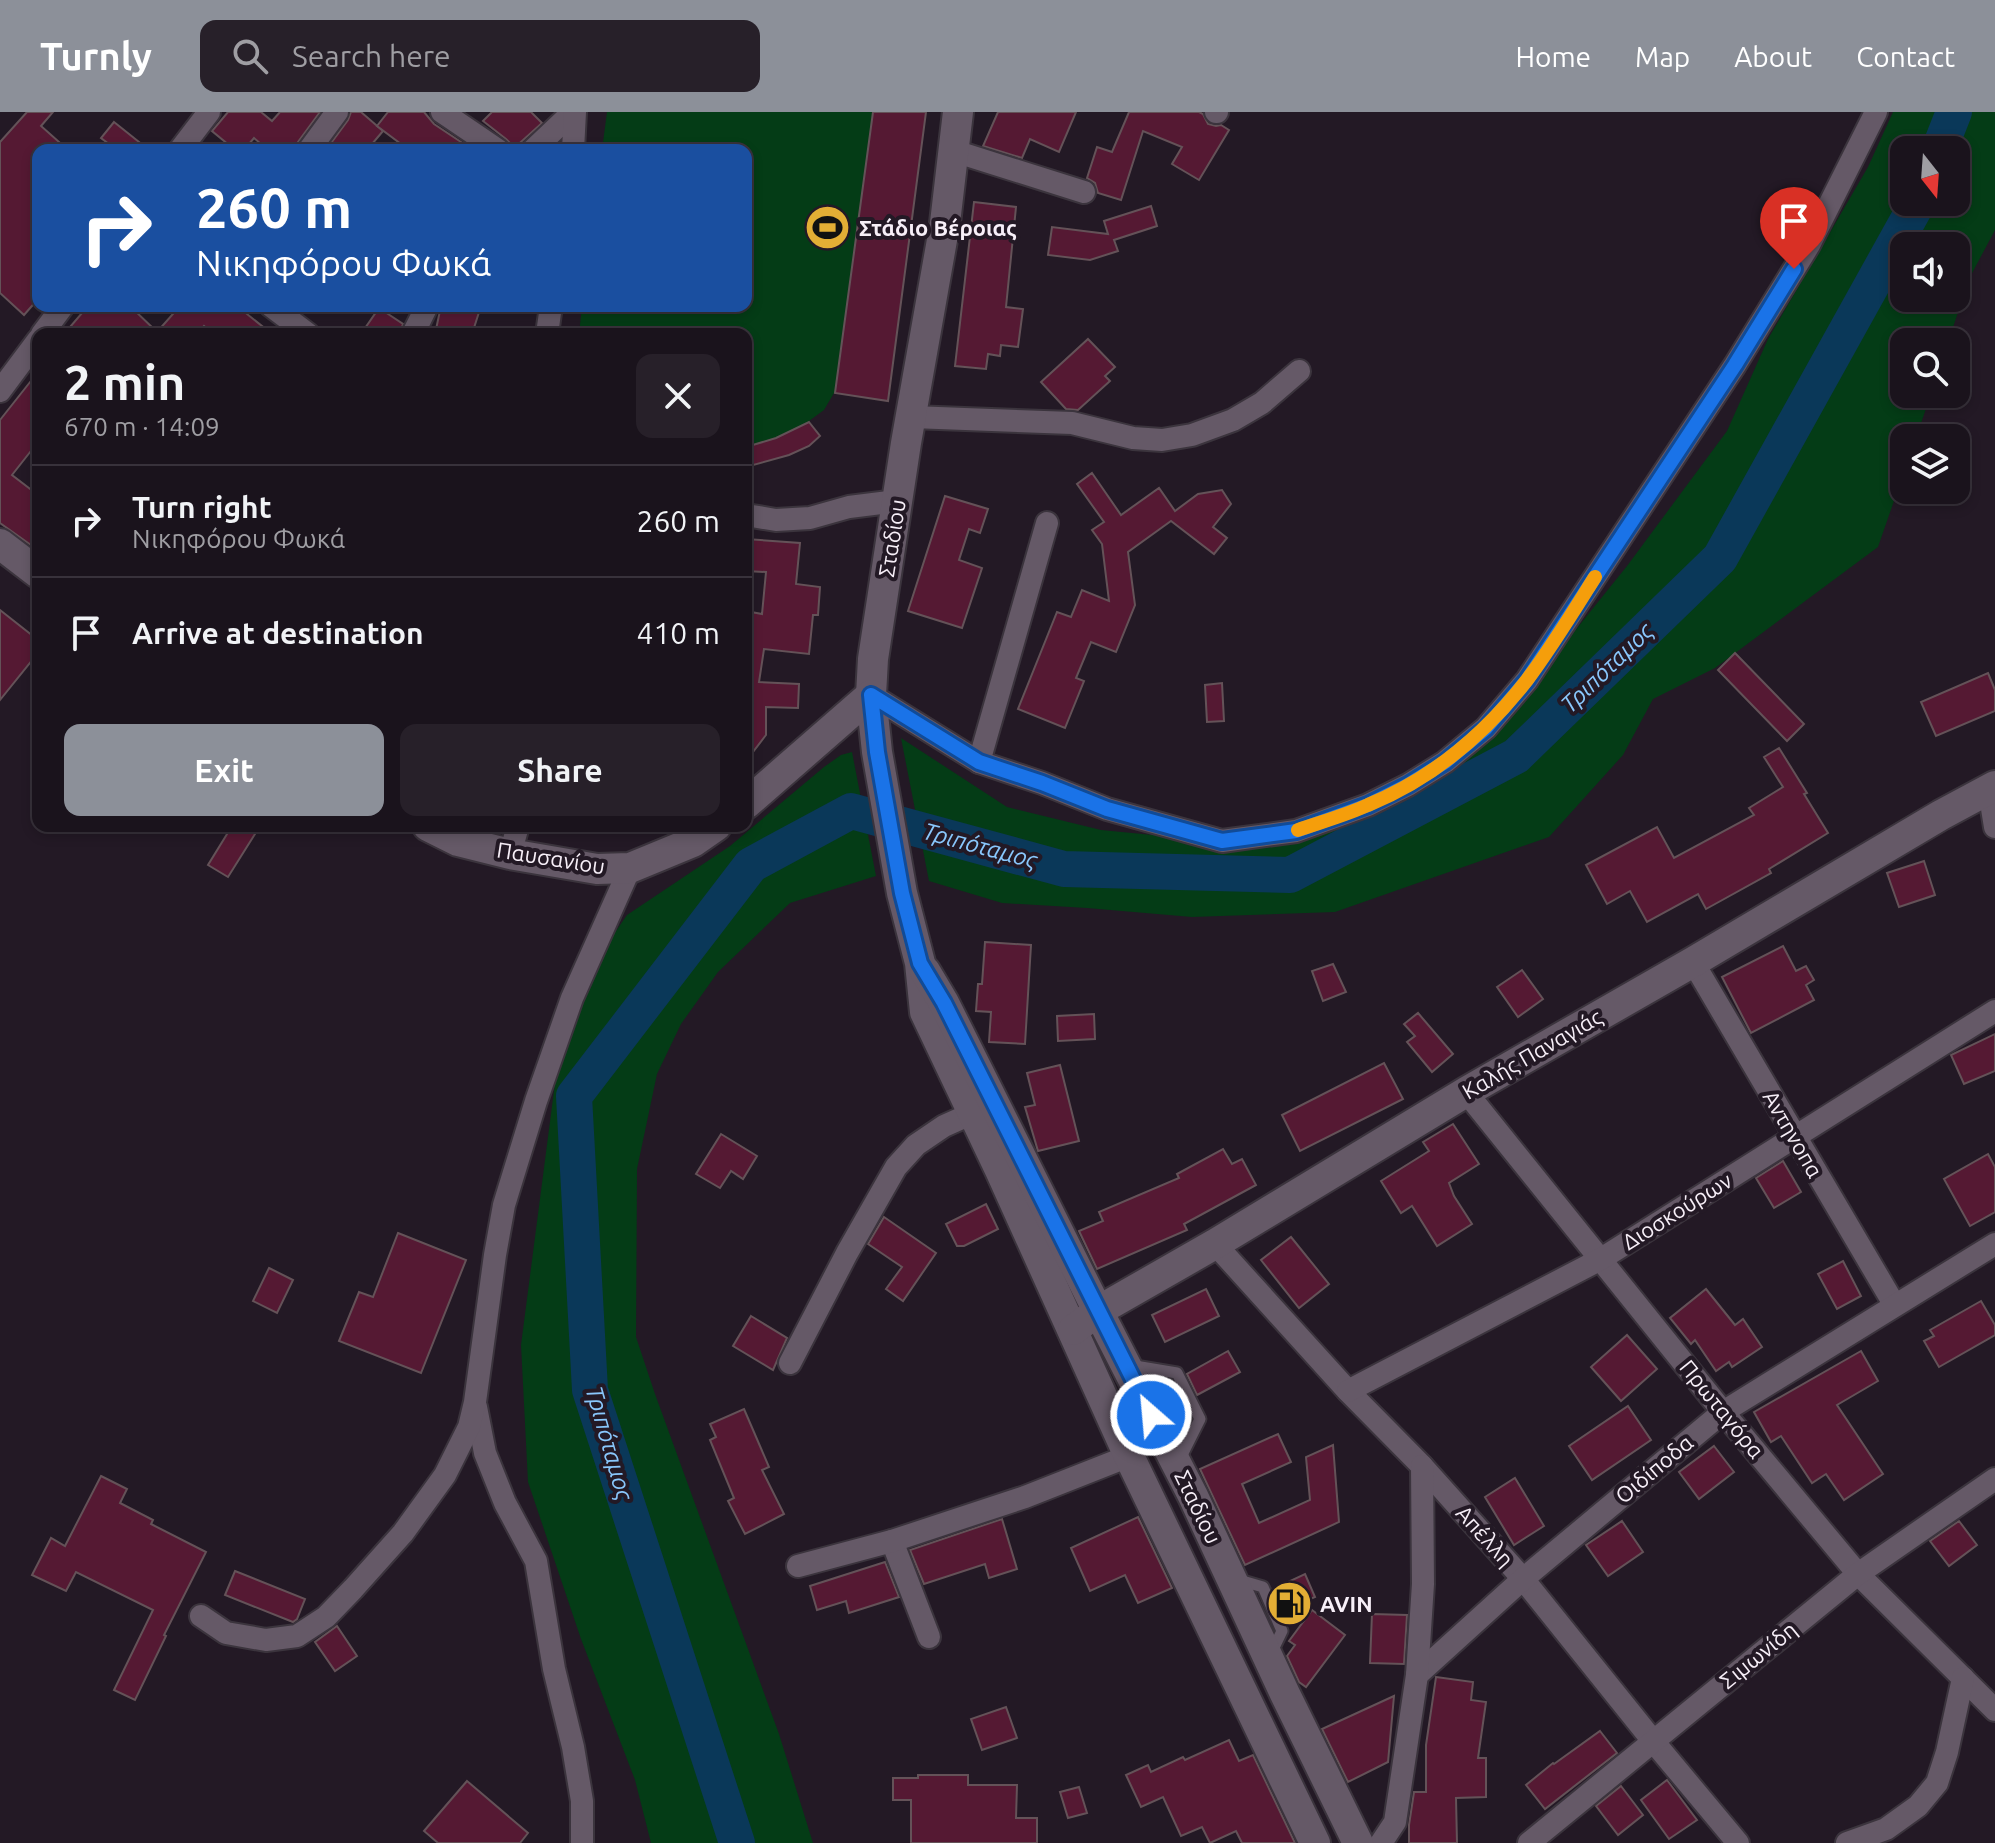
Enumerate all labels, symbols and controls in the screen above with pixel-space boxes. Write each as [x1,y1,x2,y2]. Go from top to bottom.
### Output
search box [200,20,760,92]
icon: search [228,34,272,78]
text: Turnly [40,35,152,77]
text: Search here [292,39,451,73]
text: Home [1516,41,1591,72]
text: Map [1635,41,1690,72]
text: About [1734,41,1812,72]
text: Contact [1856,41,1955,72]
north arrow [1890,136,1970,216]
map controls [1890,136,1970,504]
icon: right [64,176,168,280]
text: 260 m [196,176,352,239]
pin [1760,187,1828,269]
icon: arrive [1772,199,1816,243]
sports icon: Στάδιο Βέροιας [804,204,852,252]
place label: Στάδιο Βέροιας [859,215,1017,241]
button: sound [1890,232,1970,312]
text: Νικηφόρου Φωκά [196,242,492,283]
button: search [1890,328,1970,408]
button: close [636,354,720,438]
text: 2 min [64,355,185,409]
text: 670 m · 14:09 [64,412,220,441]
button: layers [1890,424,1970,504]
text: Turn right [132,490,272,524]
street label: Σταδίου [873,497,910,579]
icon: right [64,499,108,543]
text: 260 m [636,504,720,538]
text: Νικηφόρου Φωκά [132,524,345,553]
icon: arrive [64,611,108,655]
text: Arrive at destination [132,616,424,650]
text: 410 m [636,616,720,650]
water label: Τριπόταμος [1555,617,1659,718]
button: Exit [64,724,384,816]
button: Share [400,724,720,816]
water label: Τριπόταμος [920,817,1041,874]
street label: Παυσανίου [495,837,607,878]
street label: Καλής Παναγιάς [1458,1004,1606,1104]
street label: Αντηνοπα [1759,1086,1828,1182]
street label: Διοσκούρων [1617,1167,1736,1254]
street label: Πρωταγόρα [1675,1355,1770,1463]
position arrow [1109,1373,1193,1457]
water label: Τριπόταμος [580,1383,639,1504]
street label: Οιδίποδα [1610,1429,1697,1508]
street label: Σταδίου [1170,1466,1227,1547]
street label: Απέλλη [1452,1500,1519,1571]
fuel station icon: AVIN [1265,1580,1313,1628]
place label: AVIN [1320,1591,1373,1616]
street label: Σιμωνίδη [1714,1616,1801,1693]

